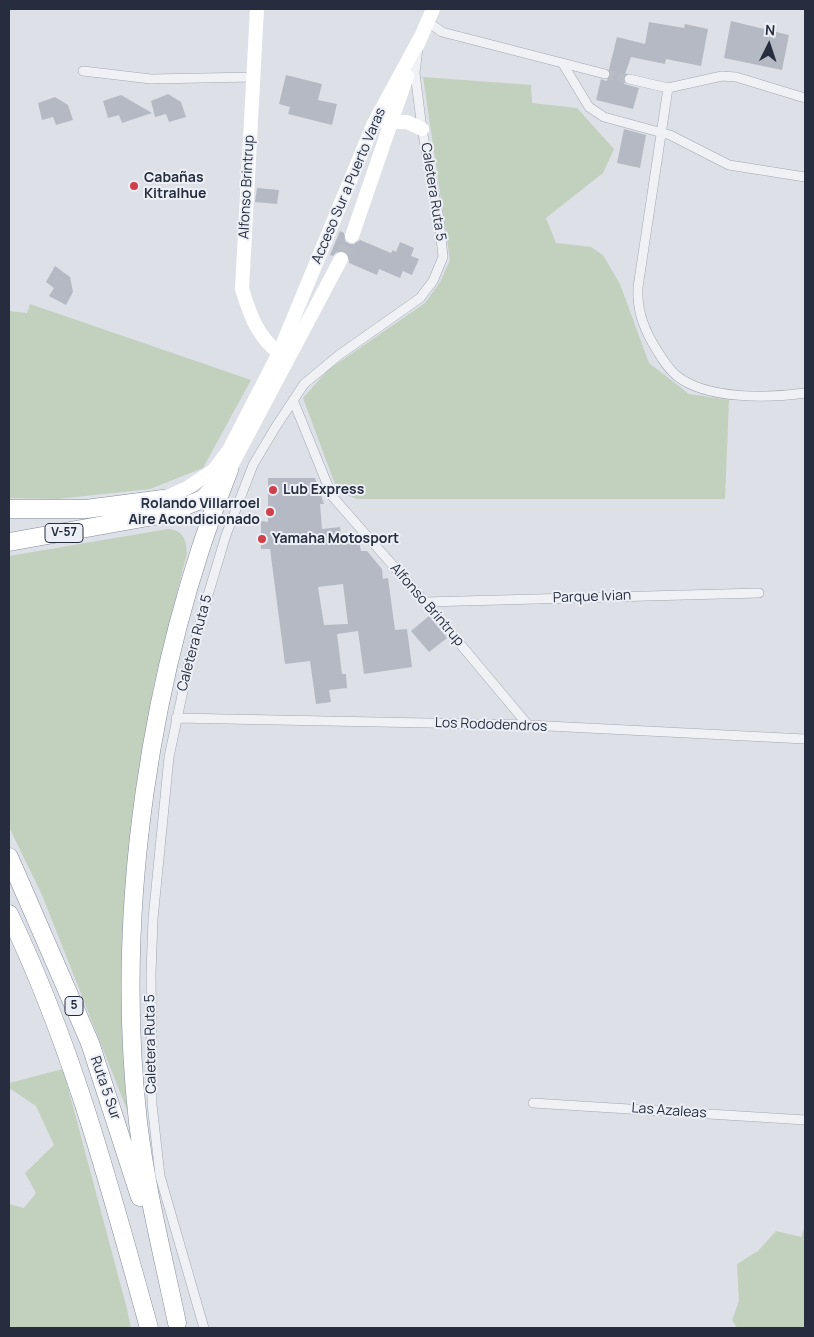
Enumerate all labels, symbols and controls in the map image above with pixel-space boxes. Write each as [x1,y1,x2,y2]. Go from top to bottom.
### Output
north arrow [744,20,794,70]
text: N [764,20,776,39]
street label: Acceso Sur a Puerto Varas [308,105,390,267]
street label: Alfonso Brintrup [236,134,258,240]
street label: Caletera Ruta 5 [417,142,449,242]
place label: Cabañas Kitralhue [144,170,206,202]
marker: Cabañas Kitralhue [128,180,140,192]
place label: Lub Express [283,482,364,498]
marker: Lub Express [267,484,279,496]
place label: Rolando Villarroel Aire Acondicionado [128,496,260,528]
marker: Rolando Villarroel Aire Acondicionado [264,506,276,518]
road number: V-57 [45,524,83,542]
place label: Yamaha Motosport [272,531,399,547]
marker: Yamaha Motosport [256,533,268,545]
street label: Alfonso Brintrup [386,560,468,650]
street label: Parque Ivian [553,587,631,607]
street label: Caletera Ruta 5 [174,593,216,693]
street label: Los Rododendros [434,715,548,735]
street label: Caletera Ruta 5 [142,994,160,1094]
road number: 5 [65,996,83,1016]
street label: Ruta 5 Sur [86,1054,124,1122]
street label: Las Azaleas [631,1100,707,1122]

